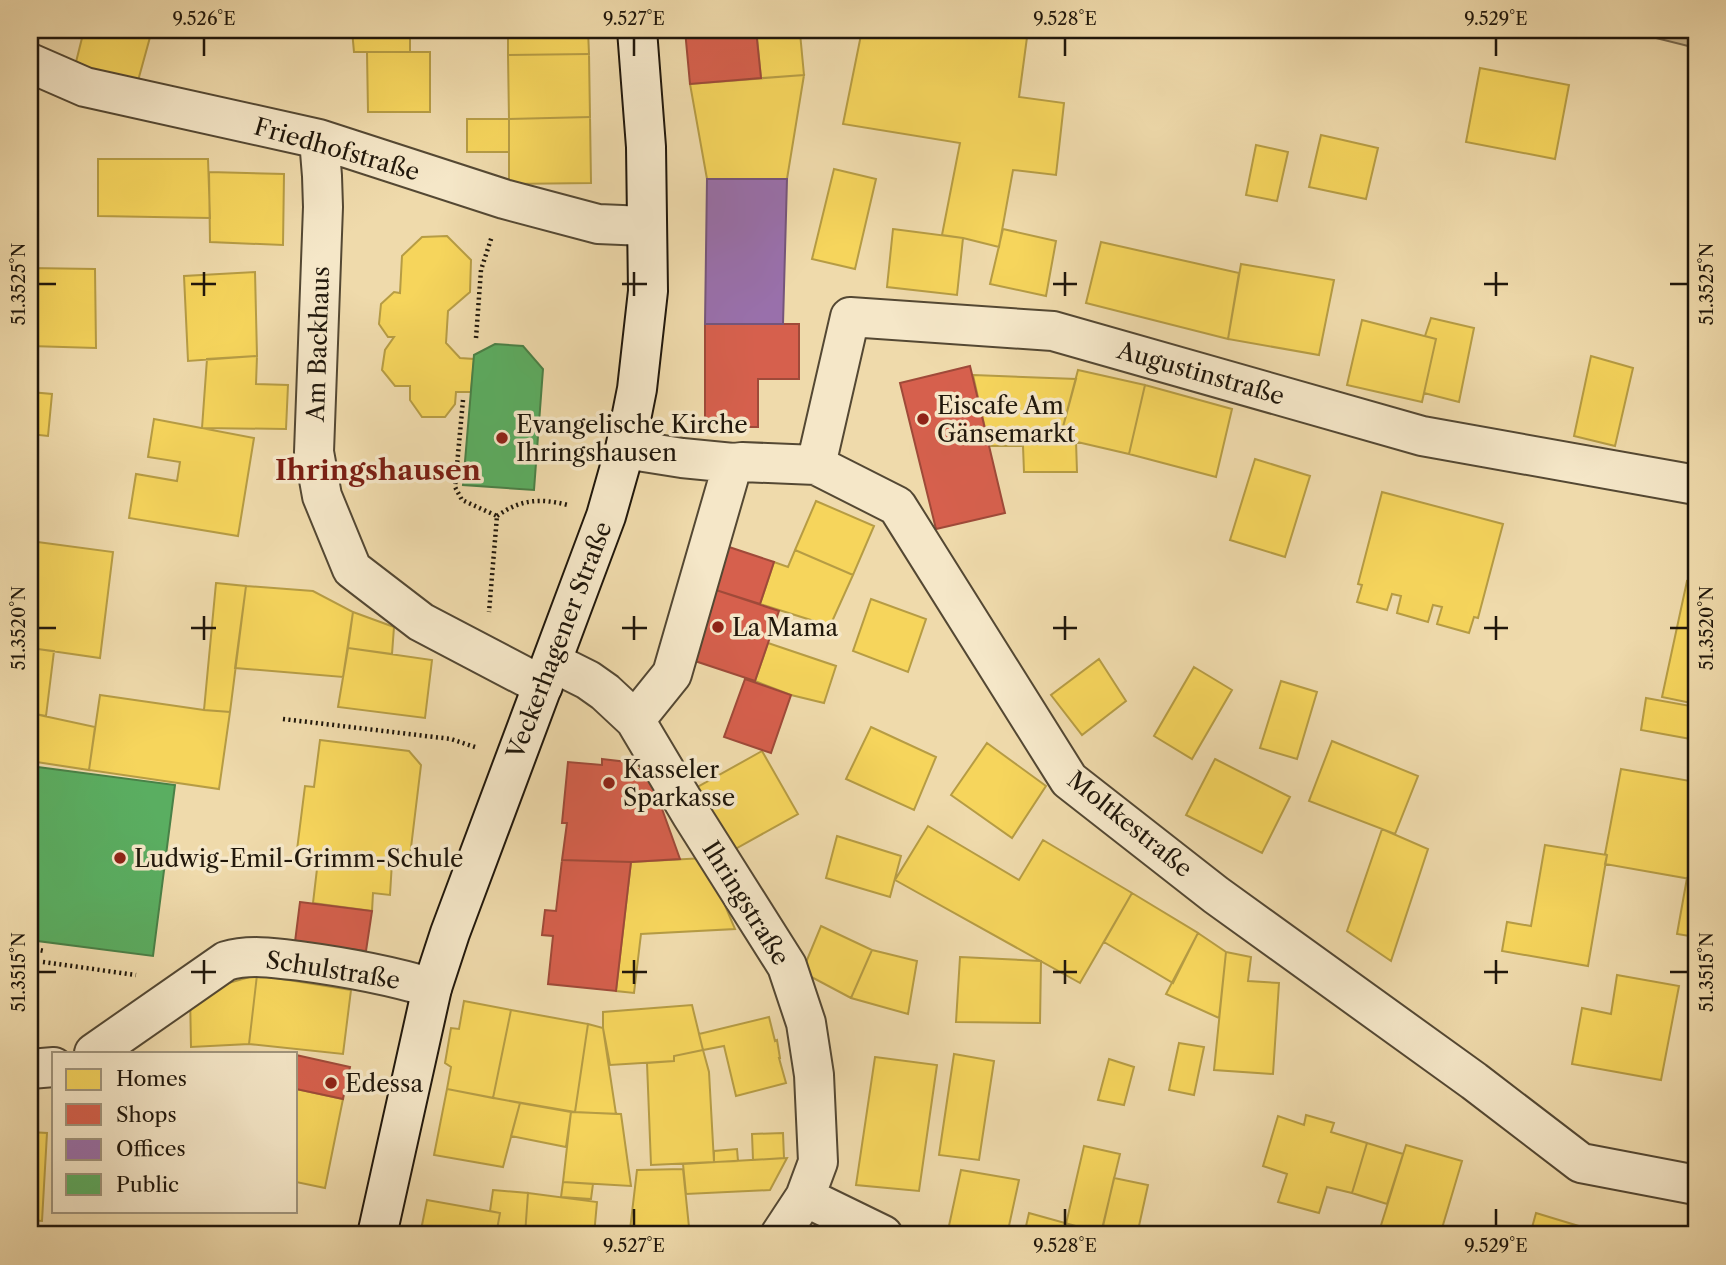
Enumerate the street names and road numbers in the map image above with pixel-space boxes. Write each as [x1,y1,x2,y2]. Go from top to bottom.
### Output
street label: Friedhofstraße [251,112,423,186]
street label: Am Backhaus [301,266,335,423]
street label: Augustinstraße [1113,335,1288,411]
street label: Veckerhagener Straße [500,517,618,764]
street label: Moltkestraße [1062,765,1198,883]
street label: Ihringstraße [696,836,796,970]
street label: Schulstraße [264,945,402,995]

